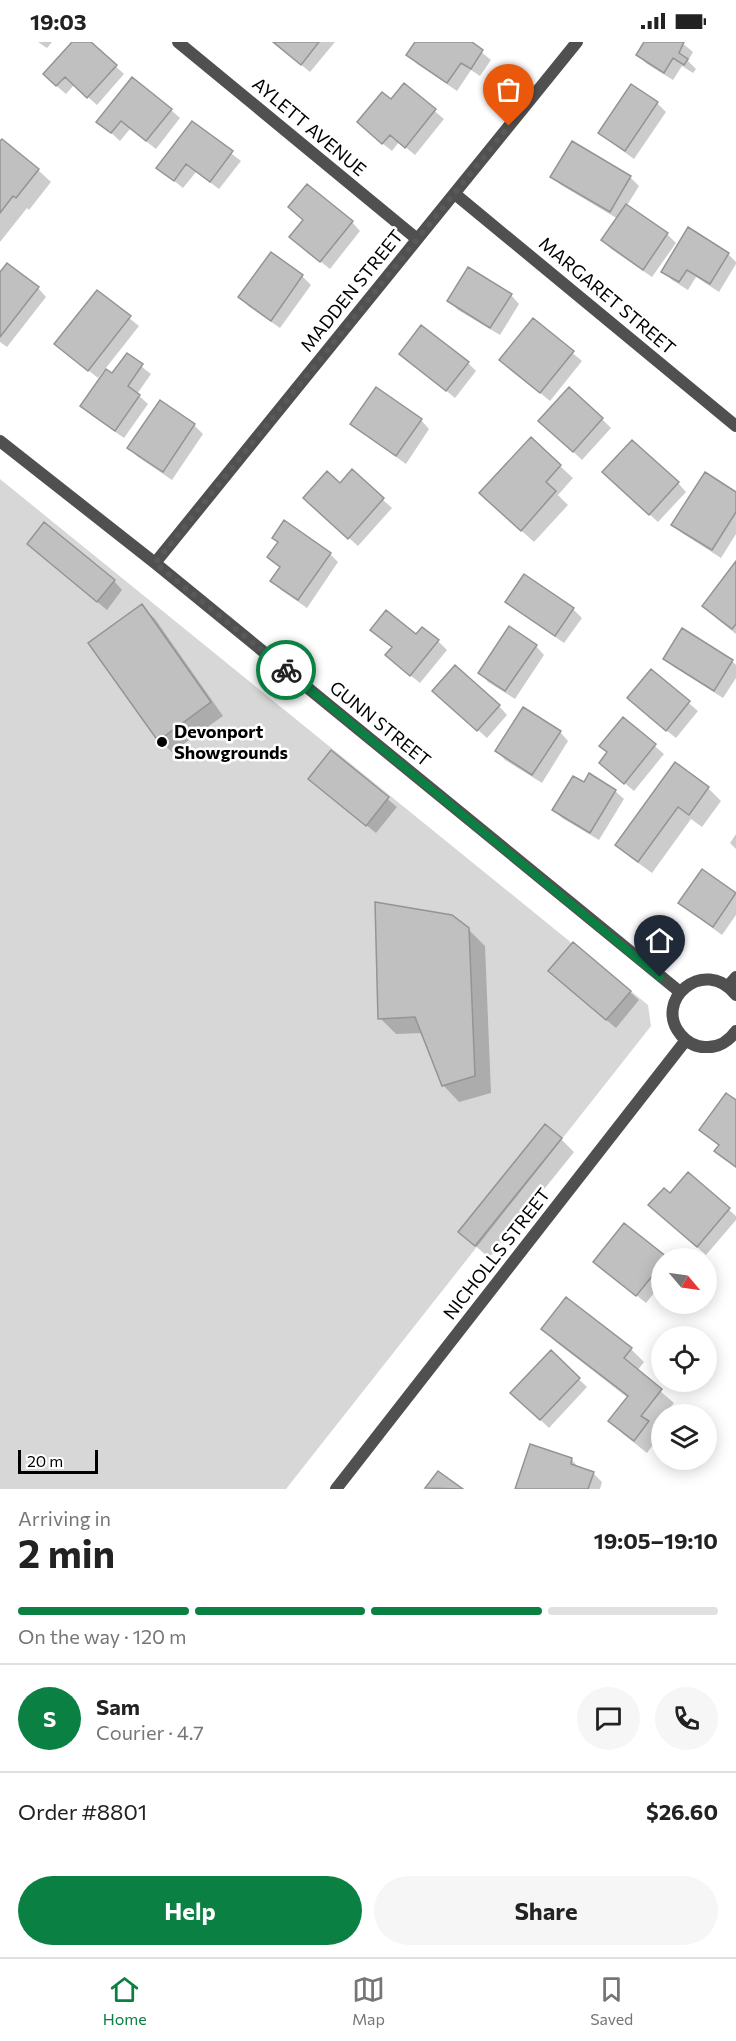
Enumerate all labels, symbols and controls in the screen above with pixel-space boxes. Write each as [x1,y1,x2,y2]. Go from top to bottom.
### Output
text: 19:03 [30,8,87,35]
pin [483,64,534,126]
street label: AYLETT AVENUE [248,72,371,180]
icon: bag [492,73,525,106]
street label: MADDEN STREET [295,225,407,356]
street label: MARGARET STREET [535,232,680,359]
courier [256,640,316,700]
icon: bike [270,654,303,687]
street label: GUNN STREET [326,676,436,771]
place label: Devonport Showgrounds [174,720,288,763]
marker: Devonport Showgrounds [155,735,169,749]
pin [634,915,685,977]
icon: home [643,924,676,957]
street label: NICHOLLS STREET [438,1183,554,1323]
north arrow [651,1248,717,1314]
map controls [651,1248,717,1470]
button: locate [651,1326,717,1392]
button: layers [651,1404,717,1470]
scale bar [18,1447,98,1474]
text: 20 m [27,1451,63,1470]
text: Arriving in [18,1506,111,1530]
text: 19:05–19:10 [594,1527,718,1554]
text: 2 min [18,1528,115,1576]
text: On the way · 120 m [18,1624,186,1648]
button: chat [577,1687,640,1750]
button: phone [655,1687,718,1750]
text: Sam [96,1693,140,1720]
text: S [43,1705,56,1732]
text: Courier · 4.7 [96,1720,204,1744]
text: Order #8801 [18,1798,147,1825]
text: $26.60 [646,1798,718,1825]
button: Help [18,1876,362,1945]
button: Share [374,1876,718,1945]
tab: Home [103,1973,147,2028]
tab: Map [352,1973,385,2028]
tab: Saved [590,1973,633,2028]

